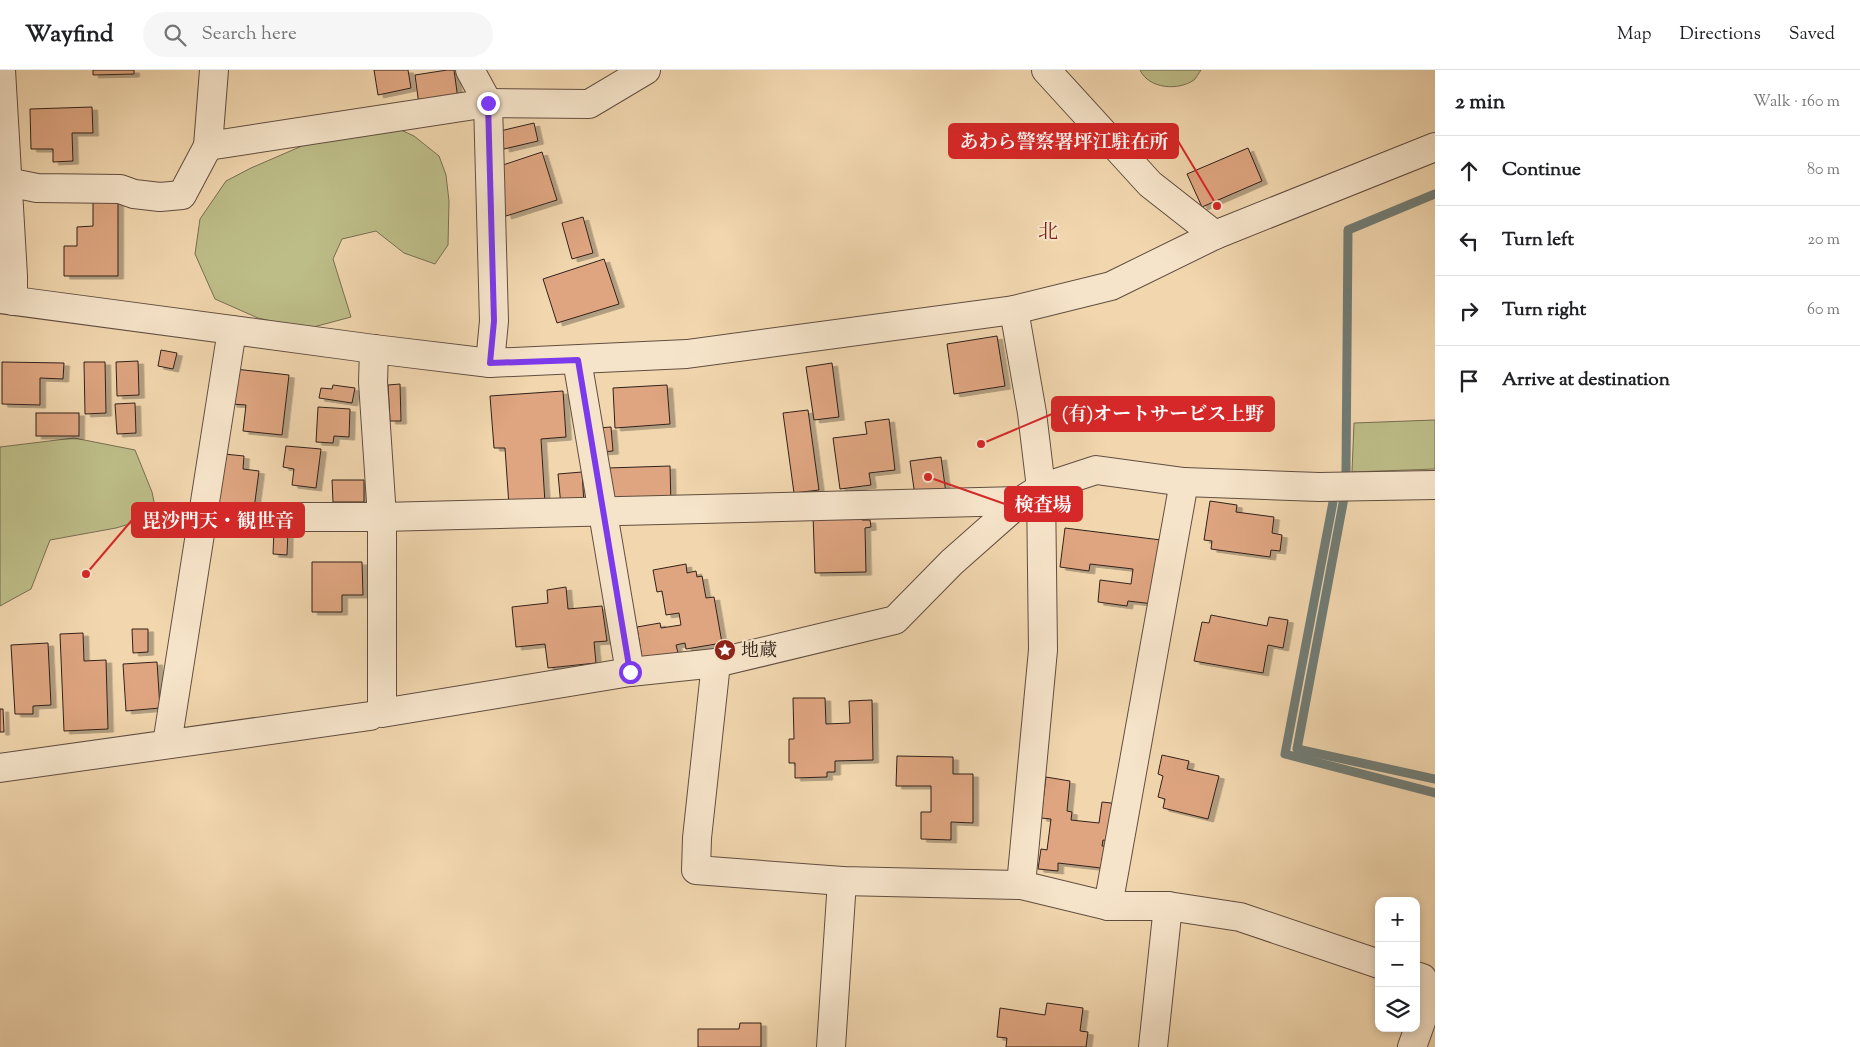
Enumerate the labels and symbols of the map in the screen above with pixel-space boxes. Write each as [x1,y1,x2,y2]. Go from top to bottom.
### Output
route end [477,92,500,115]
callout: あわら警察署坪江駐在所 [949,124,1178,158]
text: あわら警察署坪江駐在所 [959,130,1169,157]
district label: 北 [1038,219,1058,248]
callout: (有)オートサービス上野 [1052,397,1274,431]
text: (有)オートサービス上野 [1062,402,1264,429]
callout: 検査場 [1005,487,1082,521]
text: 検査場 [1014,493,1072,520]
callout: 毘沙門天・観世音 [132,503,304,537]
text: 毘沙門天・観世音 [142,509,294,536]
place icon: 地蔵 [713,638,737,662]
place label: 地蔵 [741,639,777,665]
route start [619,661,642,684]

